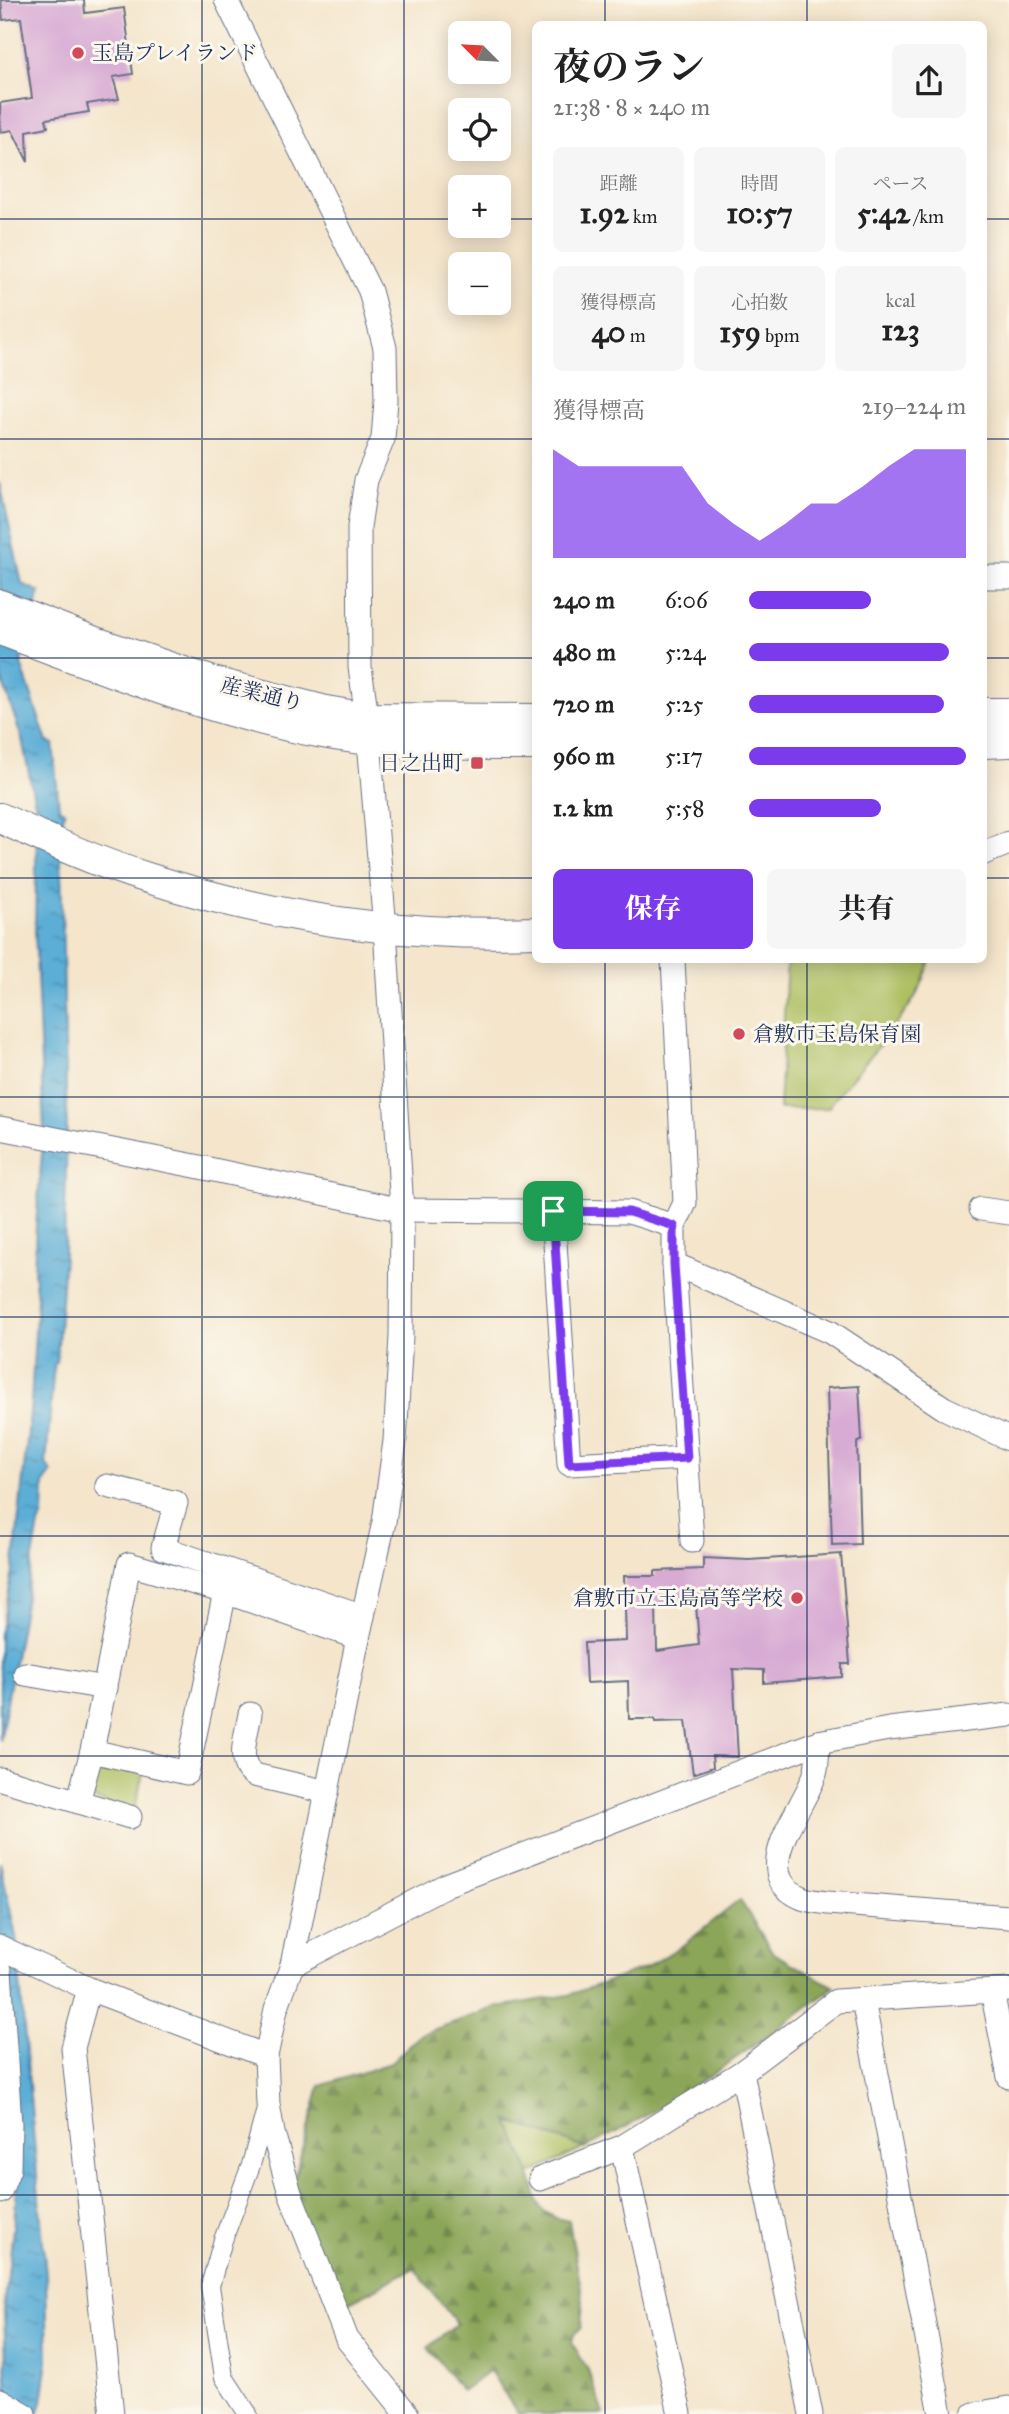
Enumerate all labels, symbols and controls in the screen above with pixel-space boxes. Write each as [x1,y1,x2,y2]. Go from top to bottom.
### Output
north arrow [448,21,511,84]
map controls [448,21,511,315]
place label: 玉島プレイランド [92,40,258,66]
text: 夜のラン [553,44,705,90]
button: share [892,44,966,118]
marker: 玉島プレイランド [70,45,86,61]
text: 21:38 · 8 × 240 m [553,93,710,121]
button: locate [448,98,511,161]
text: 距離 [599,172,638,195]
text: 時間 [740,172,779,195]
text: ペース [872,172,929,195]
button: + [448,175,511,238]
text: 1.92 [580,195,629,231]
text: 10:57 [726,195,793,231]
text: 5:42 [857,195,910,231]
text: km [629,205,657,228]
text: /km [910,205,944,228]
button: − [448,252,511,315]
text: kcal [886,289,915,312]
text: 獲得標高 [580,291,657,314]
text: 心拍数 [731,291,788,314]
text: 123 [881,312,920,348]
text: 40 [591,314,626,350]
text: 159 [719,314,761,350]
text: m [626,324,646,347]
text: bpm [761,324,800,347]
text: 219–224 m [862,392,966,420]
text: 獲得標高 [553,396,645,424]
text: 240 m [553,586,615,614]
text: 6:06 [665,586,708,614]
text: 480 m [553,638,616,666]
text: 5:24 [665,638,706,666]
street label: 産業通り [218,671,306,717]
text: 720 m [553,690,614,718]
text: 5:25 [665,690,703,718]
text: 960 m [553,742,615,770]
text: 5:17 [665,742,703,770]
place label: 日之出町 [379,750,463,776]
marker: 日之出町 [469,755,485,771]
text: 1.2 km [553,794,613,822]
text: 5:58 [665,794,704,822]
button: 保存 [553,869,753,949]
button: 共有 [767,869,966,949]
place label: 倉敷市玉島保育園 [753,1021,921,1047]
marker: 倉敷市玉島保育園 [731,1026,747,1042]
pin [523,1181,583,1241]
icon: arrive [534,1192,572,1230]
place label: 倉敷市立玉島高等学校 [573,1585,783,1611]
marker: 倉敷市立玉島高等学校 [789,1590,805,1606]

